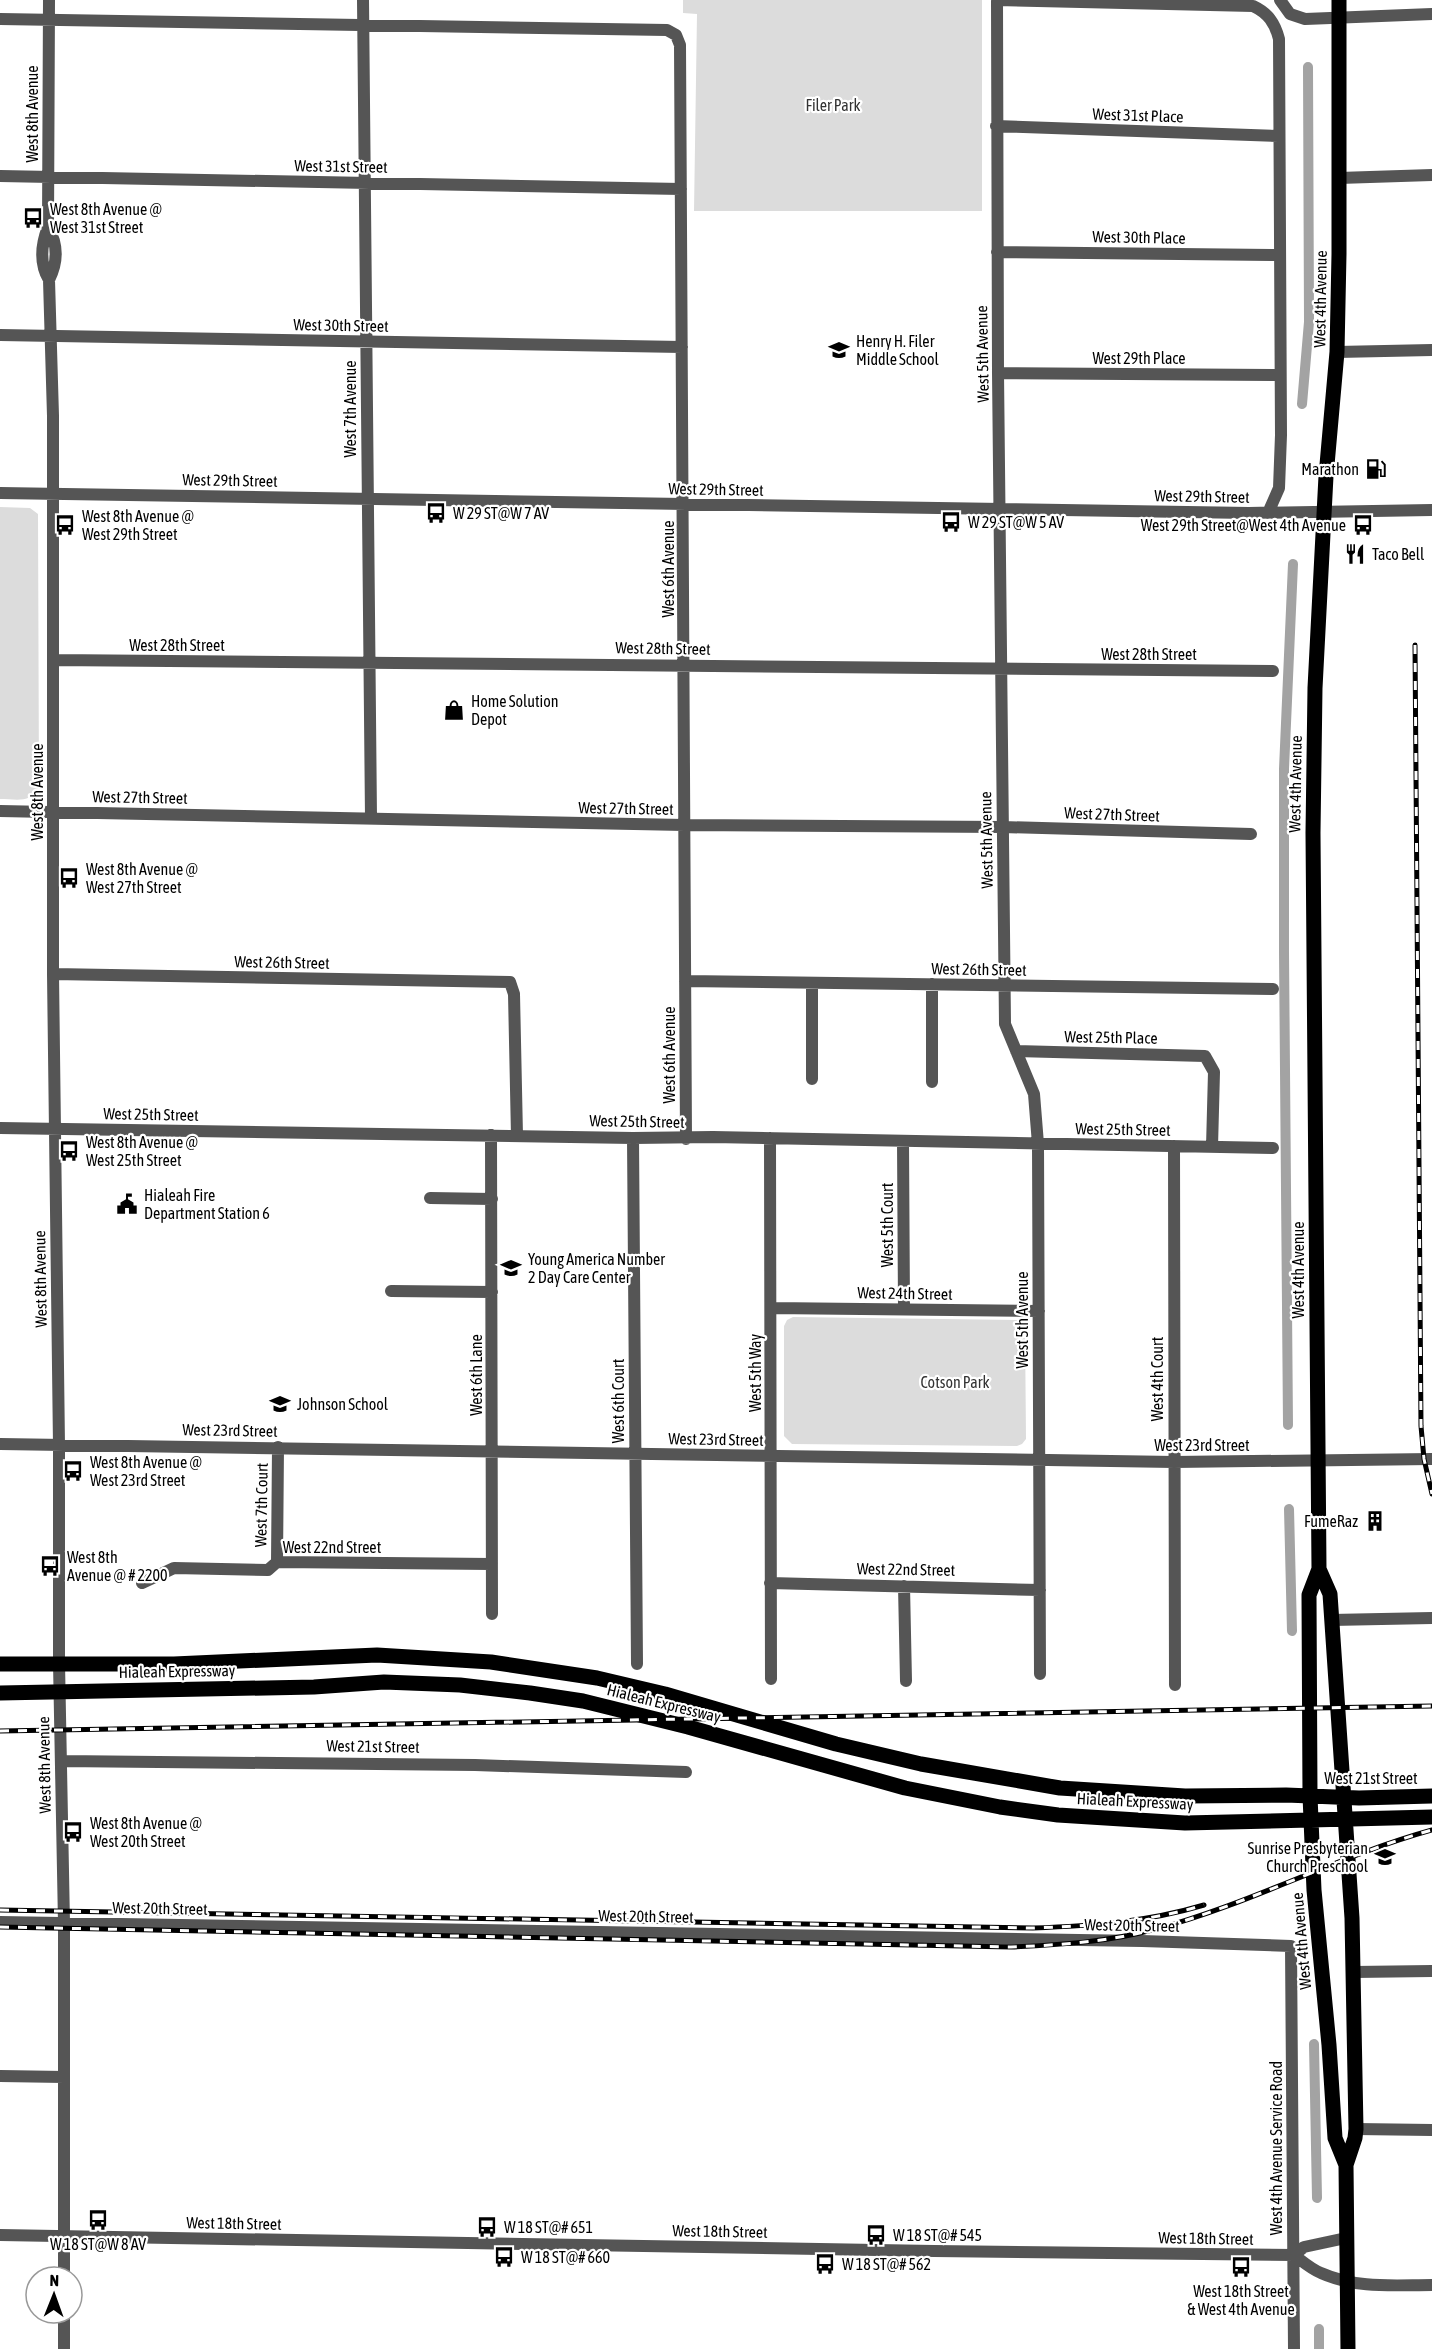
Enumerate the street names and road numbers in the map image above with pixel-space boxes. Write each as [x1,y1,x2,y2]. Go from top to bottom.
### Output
street label: West 8th Avenue [23,65,41,163]
street label: West 31st Place [1092,104,1184,126]
street label: West 31st Street [294,156,388,176]
street label: West 30th Place [1092,227,1186,247]
street label: West 4th Avenue [1310,250,1330,348]
street label: West 5th Avenue [972,305,992,403]
street label: West 30th Street [293,315,389,335]
street label: West 29th Place [1092,349,1186,367]
street label: West 7th Avenue [341,360,359,458]
street label: West 29th Street [182,470,278,490]
street label: West 29th Street [668,479,764,499]
street label: West 29th Street [1154,486,1250,506]
street label: West 6th Avenue [659,520,677,618]
street label: West 28th Street [129,636,225,654]
street label: West 28th Street [615,638,711,658]
street label: West 28th Street [1101,645,1197,663]
street label: West 4th Avenue [1285,735,1305,833]
street label: West 8th Avenue [28,743,46,841]
street label: West 27th Street [92,787,188,807]
street label: West 5th Avenue [976,791,996,889]
street label: West 27th Street [578,798,674,818]
street label: West 27th Street [1064,803,1160,825]
street label: West 26th Street [234,952,330,972]
street label: West 26th Street [931,959,1027,979]
street label: West 6th Avenue [660,1006,678,1104]
street label: West 25th Place [1064,1027,1158,1047]
street label: West 25th Street [103,1104,199,1124]
street label: West 25th Street [589,1111,685,1131]
street label: West 25th Street [1075,1119,1171,1139]
street label: West 5th Court [878,1182,896,1267]
street label: West 4th Avenue [1289,1221,1307,1319]
street label: West 8th Avenue [30,1230,50,1328]
street label: West 5th Avenue [1013,1271,1031,1369]
street label: West 24th Street [857,1283,953,1303]
street label: West 6th Lane [467,1334,485,1416]
street label: West 5th Way [746,1334,765,1412]
street label: West 4th Court [1148,1336,1166,1421]
street label: West 6th Court [609,1358,627,1443]
street label: West 23rd Street [182,1420,278,1440]
street label: West 23rd Street [668,1429,764,1449]
street label: West 23rd Street [1154,1436,1250,1454]
street label: West 7th Court [251,1462,271,1547]
street label: West 22nd Street [283,1538,382,1556]
street label: West 22nd Street [857,1559,956,1579]
street label: Hialeah Expressway [118,1661,236,1682]
street label: Hialeah Expressway [605,1680,723,1727]
street label: West 8th Avenue [34,1716,54,1814]
street label: West 21st Street [326,1736,420,1756]
street label: West 21st Street [1324,1769,1418,1787]
street label: Hialeah Expressway [1076,1789,1194,1814]
street label: West 4th Avenue [1288,1892,1314,1990]
street label: West 20th Street [112,1898,208,1918]
street label: West 20th Street [598,1906,694,1926]
street label: West 20th Street [1084,1915,1180,1935]
street label: West 4th Avenue Service Road [1267,2061,1285,2235]
street label: West 18th Street [186,2213,282,2233]
street label: West 18th Street [672,2221,768,2241]
street label: West 18th Street [1158,2228,1254,2248]

